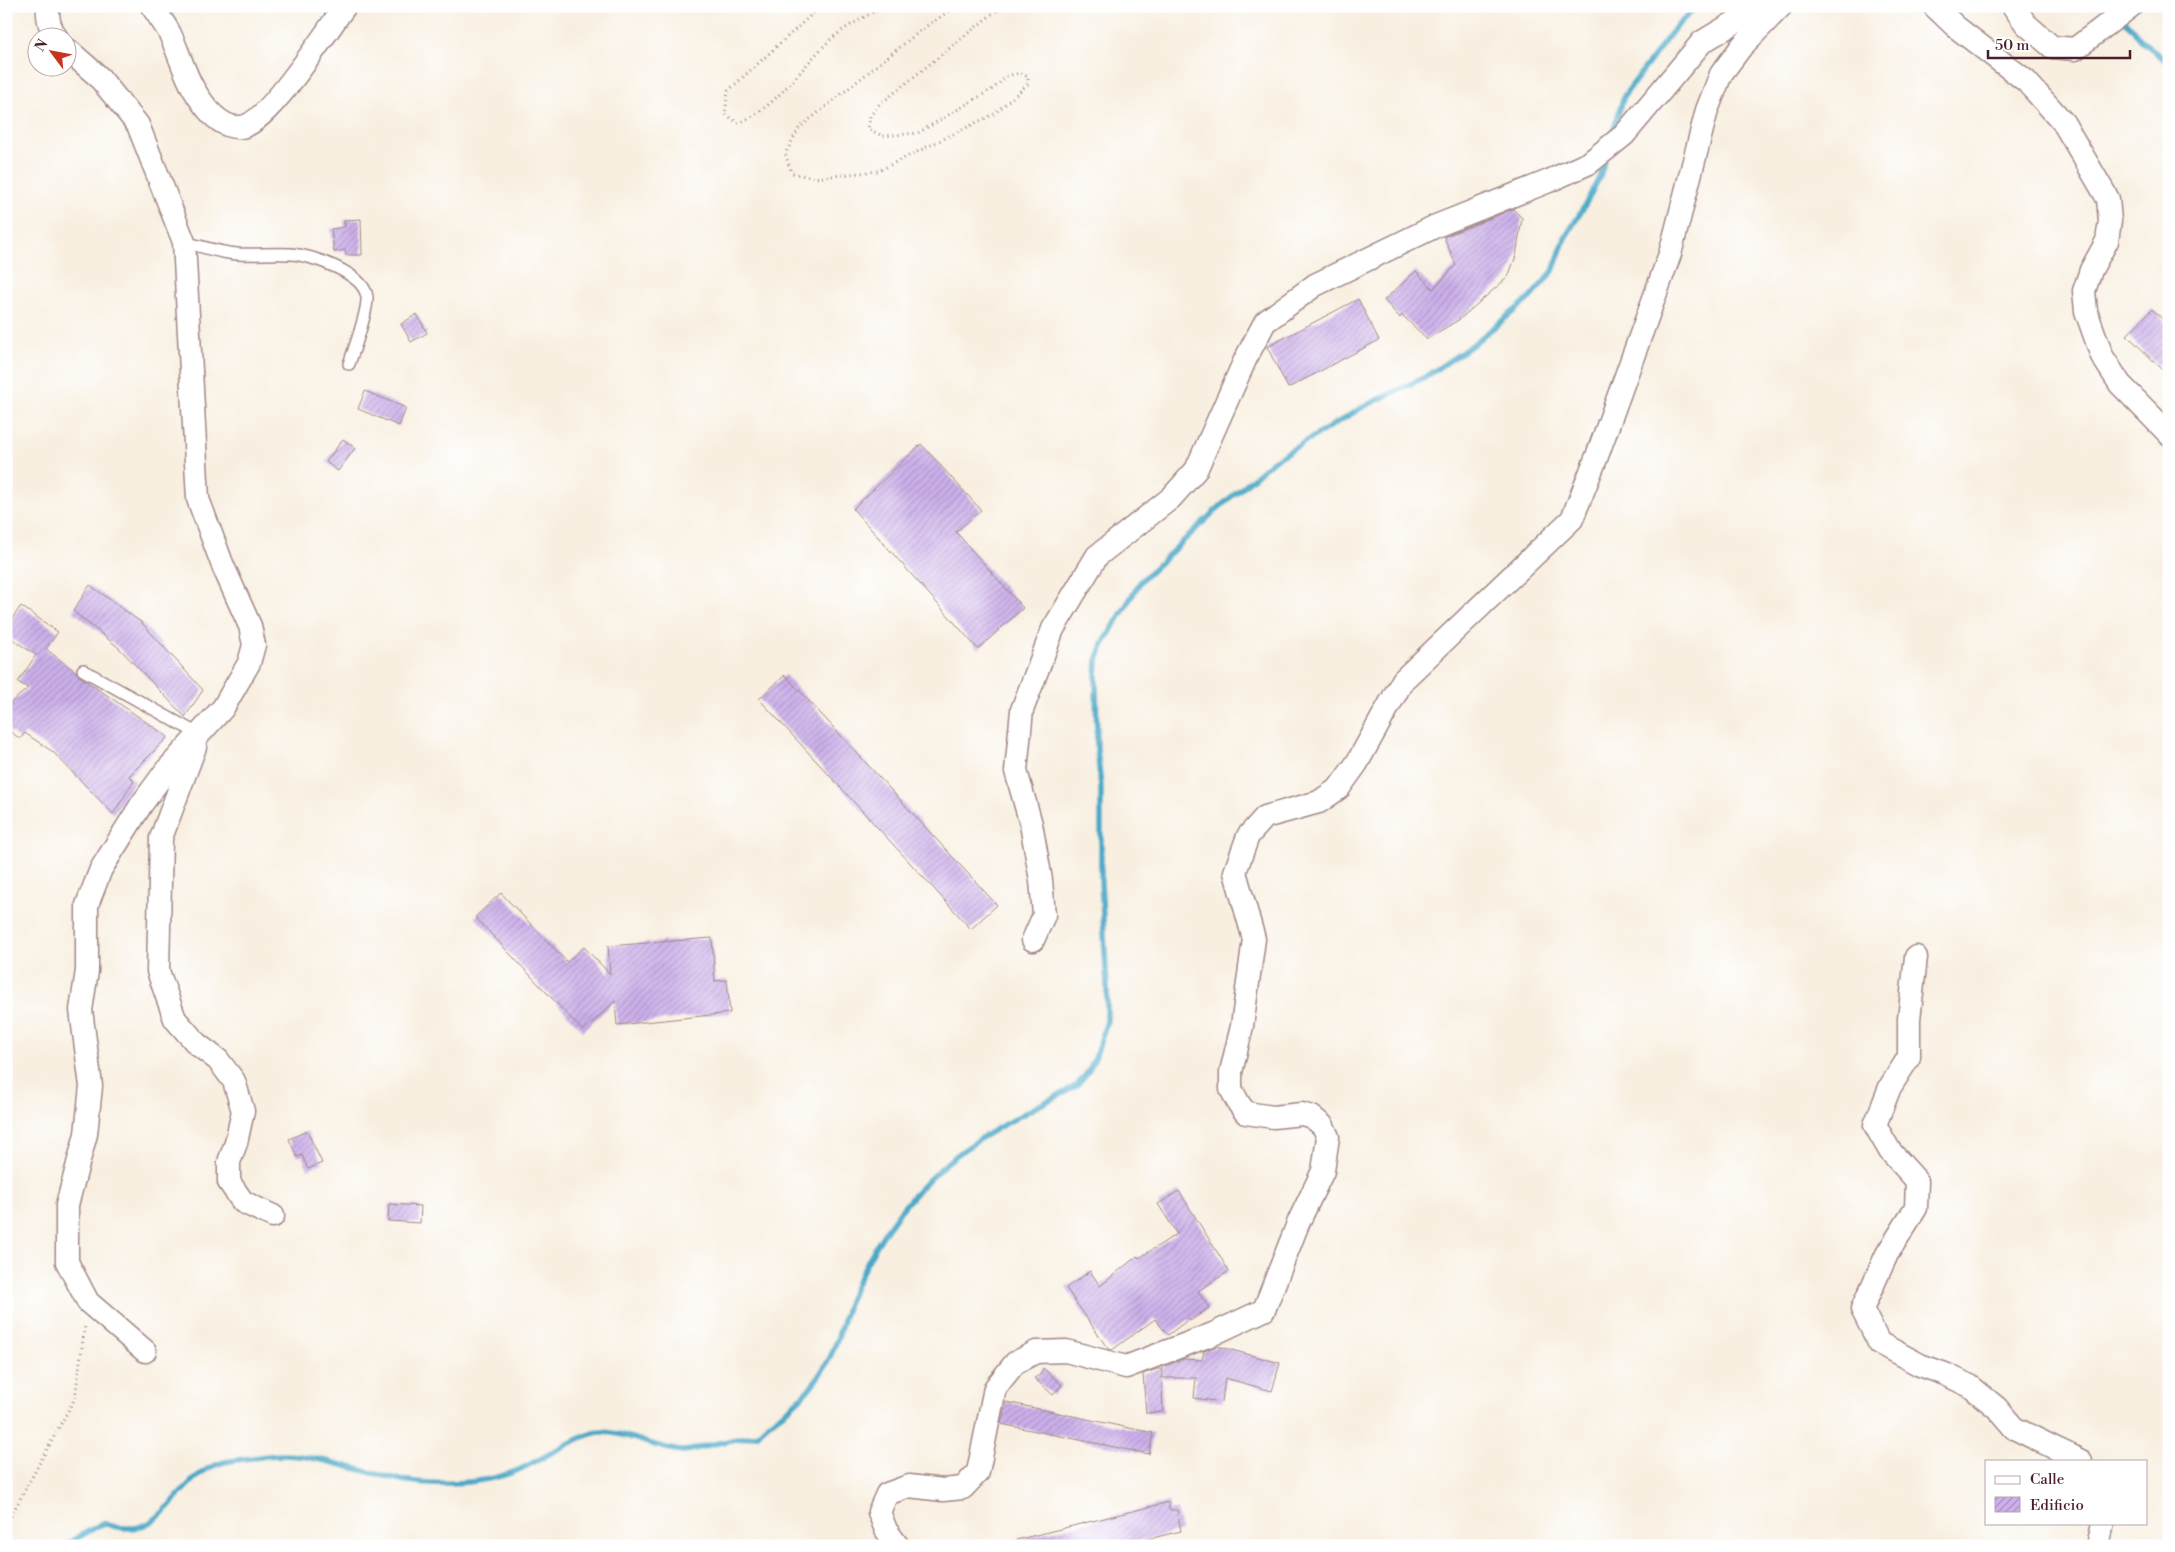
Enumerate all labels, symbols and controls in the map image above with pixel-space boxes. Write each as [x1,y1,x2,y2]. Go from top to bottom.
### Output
north arrow [28,28,78,78]
scale bar [1988,28,2130,60]
text: N [31,36,52,55]
text: 50 m [1995,36,2029,55]
legend [1985,1460,2148,1524]
text: Calle [2030,1470,2064,1489]
text: Edificio [2030,1496,2084,1515]

